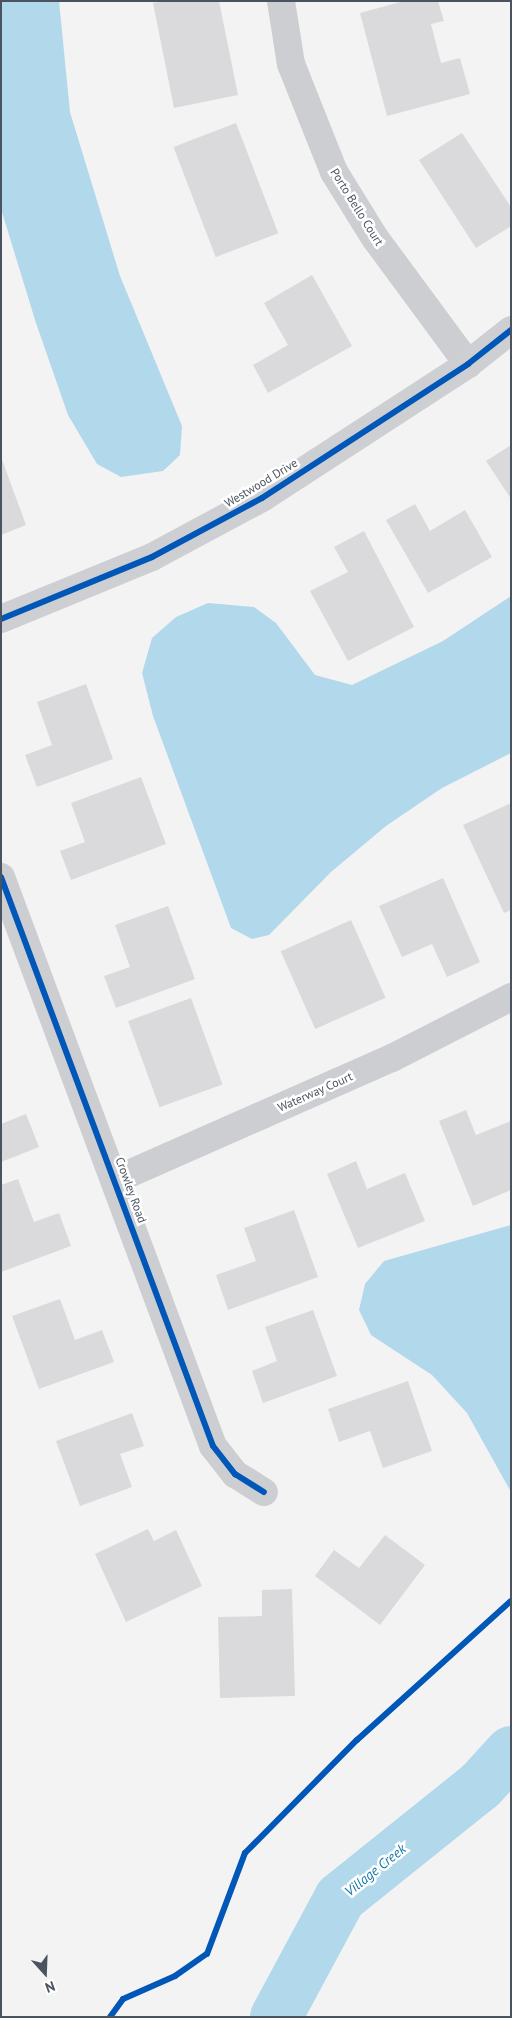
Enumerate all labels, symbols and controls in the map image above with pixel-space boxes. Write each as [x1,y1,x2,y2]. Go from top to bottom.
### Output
street label: Porto Bello Court [327,166,387,248]
street label: Westwood Drive [222,456,300,510]
street label: Waterway Court [275,1069,355,1115]
street label: Crowley Road [112,1155,150,1225]
water label: Village Creek [341,1840,409,1900]
north arrow [20,1948,70,1998]
text: N [43,1977,58,1997]

